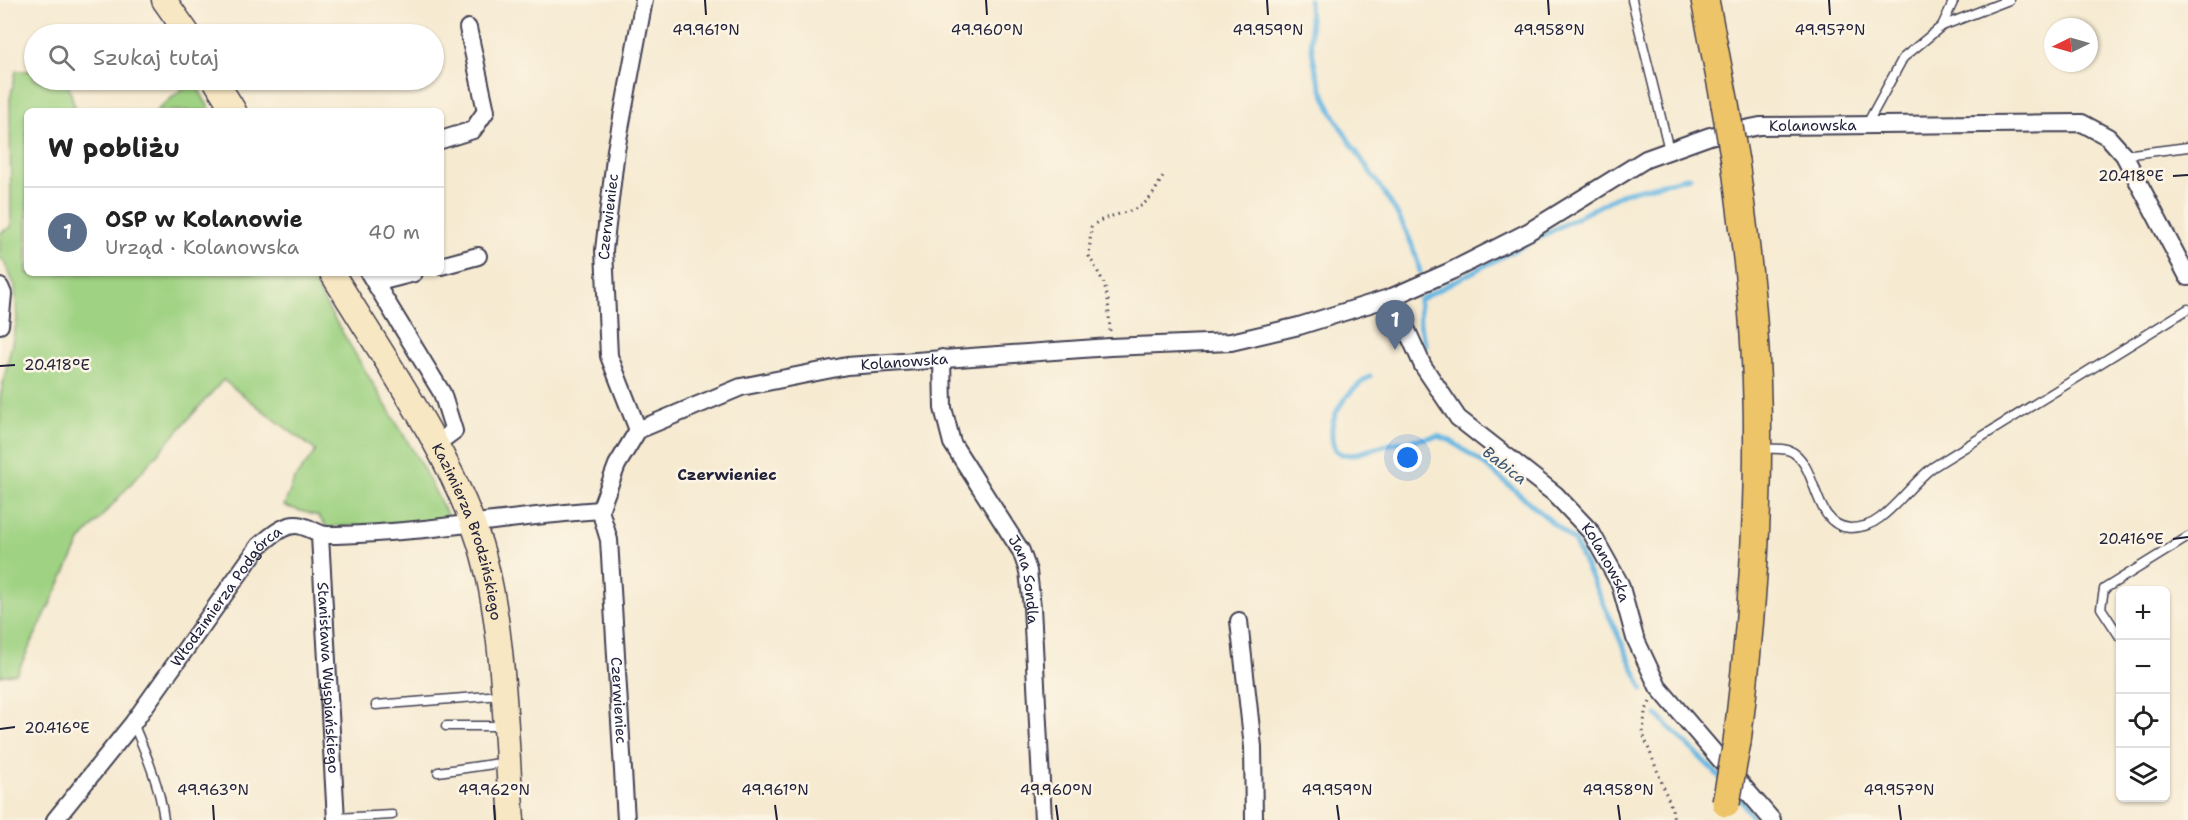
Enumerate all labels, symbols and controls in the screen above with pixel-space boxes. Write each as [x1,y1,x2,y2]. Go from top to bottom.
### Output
north arrow [2044,18,2098,72]
text: 49.961°N [672,20,740,40]
text: 49.960°N [951,20,1023,40]
text: 49.959°N [1233,20,1303,40]
text: 49.958°N [1513,20,1585,40]
text: 49.957°N [1795,20,1865,40]
search box [24,24,444,90]
icon: search [45,41,78,74]
text: Szukaj tutaj [93,43,219,72]
street label: Kolanowska [1769,115,1857,136]
text: W pobliżu [48,130,180,165]
text: 20.418°E [2098,166,2164,186]
street label: Czerwieniec [594,172,623,261]
text: OSP w Kolanowie [105,205,303,234]
text: 1 [63,219,72,245]
text: 40 m [368,219,420,245]
text: Urząd · Kolanowska [105,234,299,260]
pin: 1 [1376,300,1414,350]
street label: Kolanowska [860,349,949,375]
text: 20.418°E [24,355,90,375]
street label: Kazimierza Brodzińskiego [427,440,506,622]
water label: Babica [1478,442,1531,489]
your location [1393,443,1422,472]
district label: Czerwieniec [677,464,777,485]
street label: Kolanowska [1577,518,1635,605]
street label: Włodzimierza Podgórca [166,521,286,671]
text: 20.416°E [2098,529,2164,549]
street label: Jana Sondla [1003,531,1043,625]
street label: Stanisława Wyspiańskiego [313,581,343,774]
map controls [2116,586,2170,802]
button: + [2116,586,2170,640]
button: − [2116,640,2170,694]
street label: Czerwieniec [606,656,631,744]
button: locate [2116,694,2170,748]
text: 20.416°E [24,718,90,738]
button: layers [2116,748,2170,802]
text: 49.963°N [177,780,249,800]
text: 49.962°N [458,780,530,800]
text: 49.961°N [741,780,809,800]
text: 49.960°N [1020,780,1092,800]
text: 49.959°N [1302,780,1372,800]
text: 49.958°N [1582,780,1654,800]
text: 49.957°N [1864,780,1934,800]

